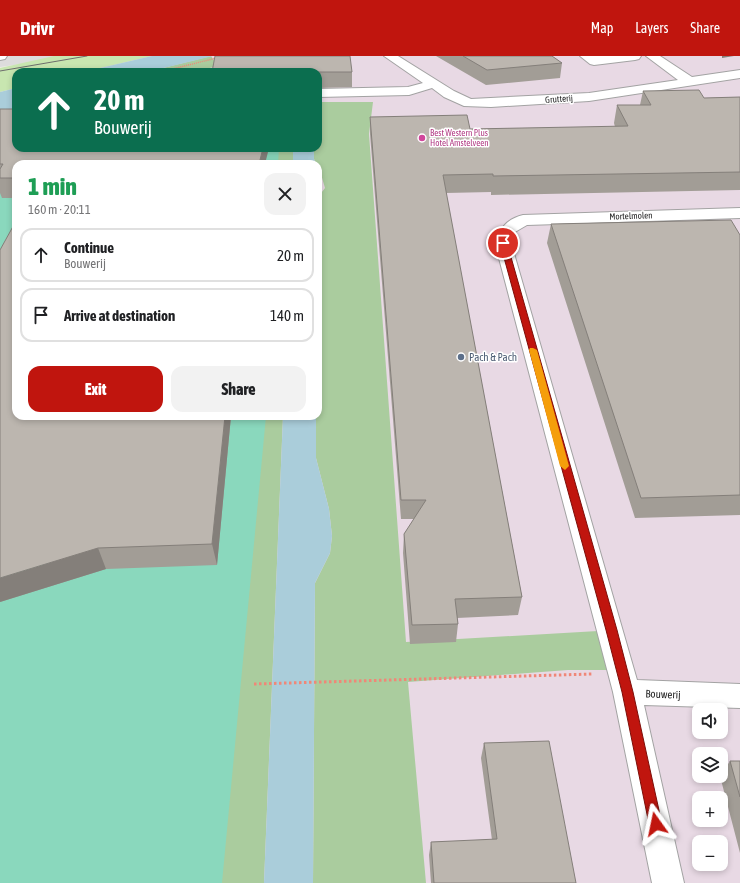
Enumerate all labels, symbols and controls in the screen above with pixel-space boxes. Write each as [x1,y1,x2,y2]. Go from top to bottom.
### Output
text: Drivr [20,17,54,39]
text: Map [591,20,613,36]
text: Layers [635,20,668,36]
text: Share [690,20,720,36]
icon: ahead [28,84,80,136]
text: 20 m [94,84,144,116]
street label: Grutterij [545,93,573,105]
text: Bouwerij [94,117,152,138]
place label: Best Western Plus Hotel Amstelveen [430,128,489,148]
marker: Best Western Plus Hotel Amstelveen [417,133,427,143]
text: 1 min [28,173,77,200]
button: close [264,173,306,215]
text: 160 m · 20:11 [28,202,91,217]
street label: Mortelmolen [609,210,653,222]
pin [486,226,520,260]
icon: arrive [492,232,514,254]
text: Continue [64,239,114,256]
icon: ahead [30,244,52,266]
text: 20 m [277,247,304,264]
text: Bouwerij [64,256,106,271]
icon: arrive [30,304,52,326]
text: Arrive at destination [64,307,175,324]
text: 140 m [270,307,304,324]
place label: Pach & Pach [469,351,517,363]
marker: Pach & Pach [456,352,466,362]
button: Exit [28,366,163,412]
button: Share [171,366,306,412]
street label: Bouwerij [645,687,681,701]
map controls [692,703,728,871]
button: sound [692,703,728,739]
button: layers [692,747,728,783]
button: + [692,791,728,827]
position arrow [635,803,677,845]
button: − [692,835,728,871]

